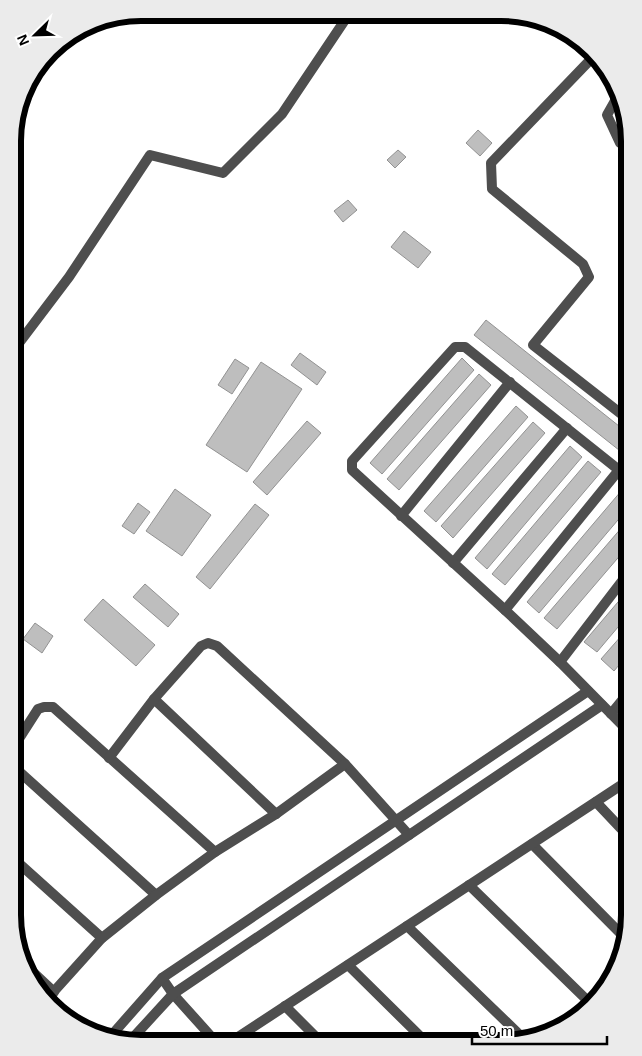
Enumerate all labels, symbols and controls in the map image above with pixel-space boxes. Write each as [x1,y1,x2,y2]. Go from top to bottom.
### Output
north arrow [10,10,60,60]
text: N [14,32,32,48]
scale bar [472,1014,607,1046]
text: 50 m [480,1022,513,1039]

